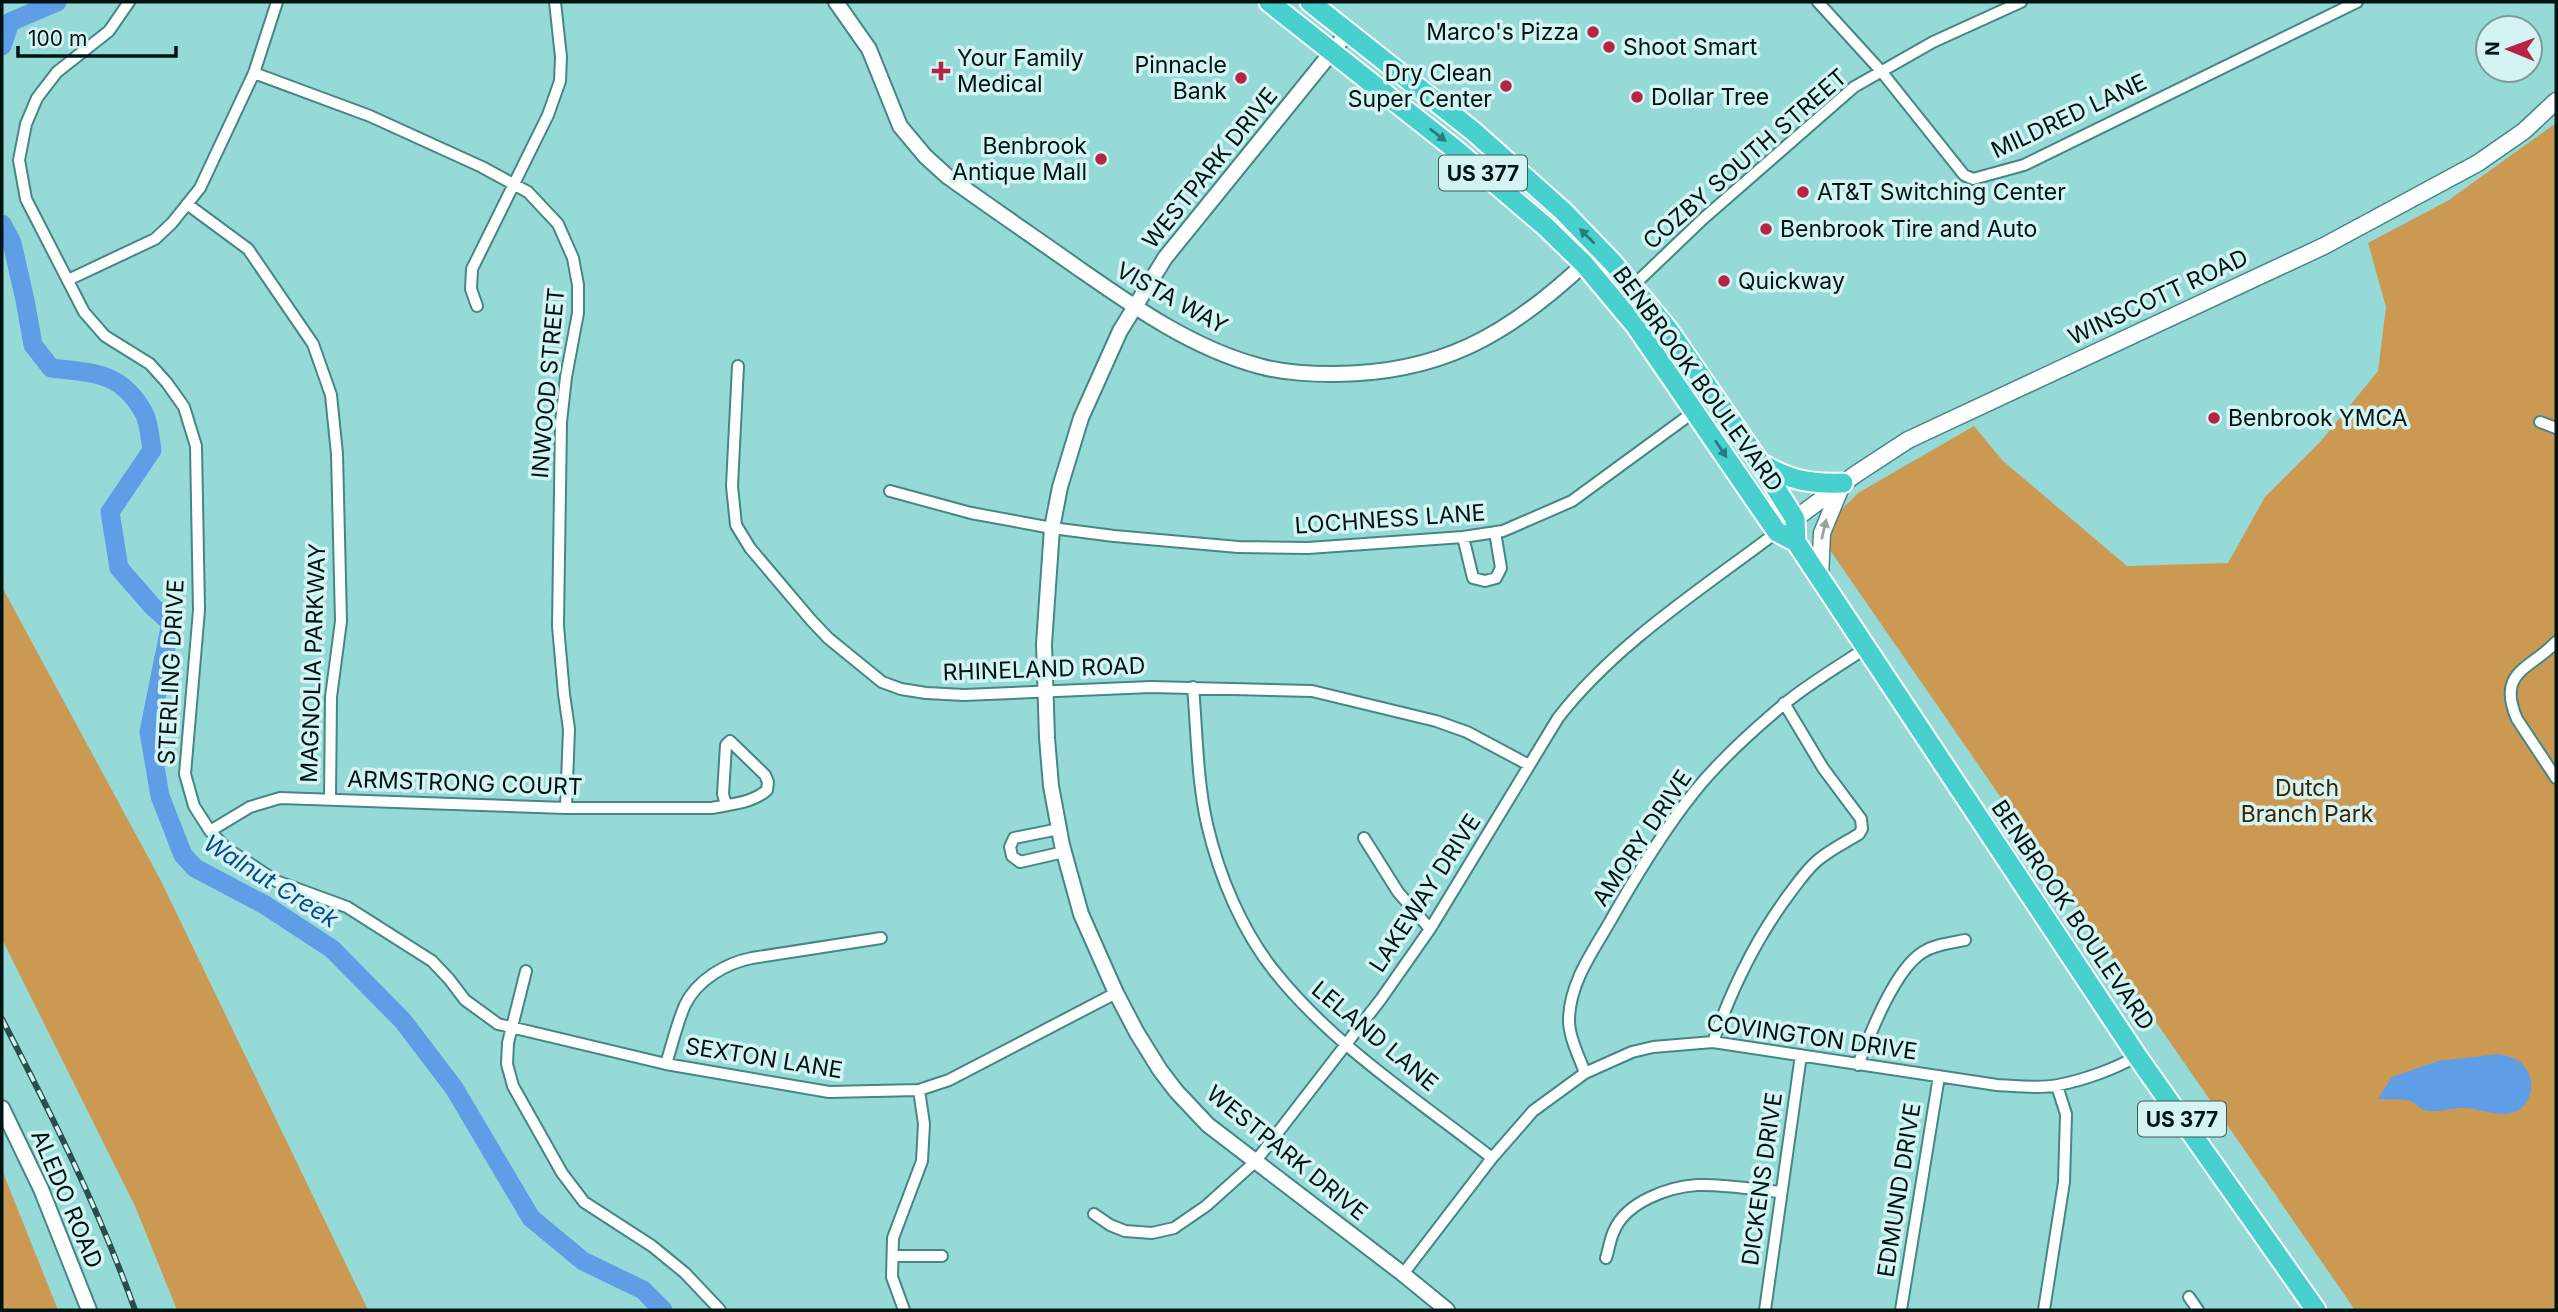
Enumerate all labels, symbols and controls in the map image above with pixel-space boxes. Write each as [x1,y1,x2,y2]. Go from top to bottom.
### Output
scale bar [18,14,175,58]
north arrow [2474,14,2544,84]
place label: Marco's Pizza [1426,18,1579,46]
marker: Marco's Pizza [1585,24,1601,40]
text: 100 m [28,26,87,51]
place label: Shoot Smart [1623,33,1758,61]
marker: Shoot Smart [1601,39,1617,55]
text: N [2481,41,2504,56]
place label: Your Family Medical [957,44,1084,98]
place label: Pinnacle Bank [1135,51,1227,105]
place label: Dry Clean Super Center [1348,59,1492,113]
marker: Your Family Medical [931,61,951,81]
street label: COZBY SOUTH STREET [1637,63,1853,255]
street label: MILDRED LANE [1987,68,2151,164]
marker: Pinnacle Bank [1233,70,1249,86]
marker: Dry Clean Super Center [1498,78,1514,94]
street label: WESTPARK DRIVE [1137,82,1283,254]
place label: Dollar Tree [1651,83,1769,111]
marker: Dollar Tree [1629,89,1645,105]
one-way arrow [1428,128,1446,143]
place label: Benbrook Antique Mall [952,132,1087,186]
marker: Benbrook Antique Mall [1093,151,1109,167]
road number: US 377 [1439,156,1527,190]
place label: AT&T Switching Center [1817,178,2066,206]
marker: AT&T Switching Center [1795,184,1811,200]
place label: Benbrook Tire and Auto [1780,215,2037,243]
marker: Benbrook Tire and Auto [1758,221,1774,237]
one-way arrow [1580,228,1596,245]
street label: WINSCOTT ROAD [2064,243,2252,351]
street label: VISTA WAY [1111,256,1233,340]
street label: BENBROOK BOULEVARD [1607,261,1789,497]
place label: Quickway [1738,267,1845,295]
marker: Quickway [1716,273,1732,289]
street label: INWOOD STREET [526,286,570,480]
place label: Benbrook YMCA [2228,404,2408,432]
marker: Benbrook YMCA [2206,410,2222,426]
one-way arrow [1714,440,1728,458]
street label: LOCHNESS LANE [1294,498,1486,540]
one-way arrow [1819,518,1830,540]
street label: MAGNOLIA PARKWAY [295,542,331,783]
street label: STERLING DRIVE [152,579,190,765]
street label: RHINELAND ROAD [942,651,1146,687]
street label: ARMSTRONG COURT [347,765,583,801]
street label: AMORY DRIVE [1586,765,1698,911]
park label: Dutch Branch Park [2241,774,2374,828]
street label: BENBROOK BOULEVARD [1986,795,2160,1035]
street label: LAKEWAY DRIVE [1363,809,1487,977]
water label: Walnut Creek [198,828,344,934]
street label: LELAND LANE [1306,975,1444,1097]
street label: COVINGTON DRIVE [1705,1008,1919,1066]
street label: SEXTON LANE [683,1032,845,1084]
street label: WESTPARK DRIVE [1201,1080,1373,1226]
street label: DICKENS DRIVE [1736,1091,1788,1267]
street label: EDMUND DRIVE [1871,1101,1927,1279]
road number: US 377 [2138,1102,2226,1136]
street label: ALEDO ROAD [25,1126,109,1272]

